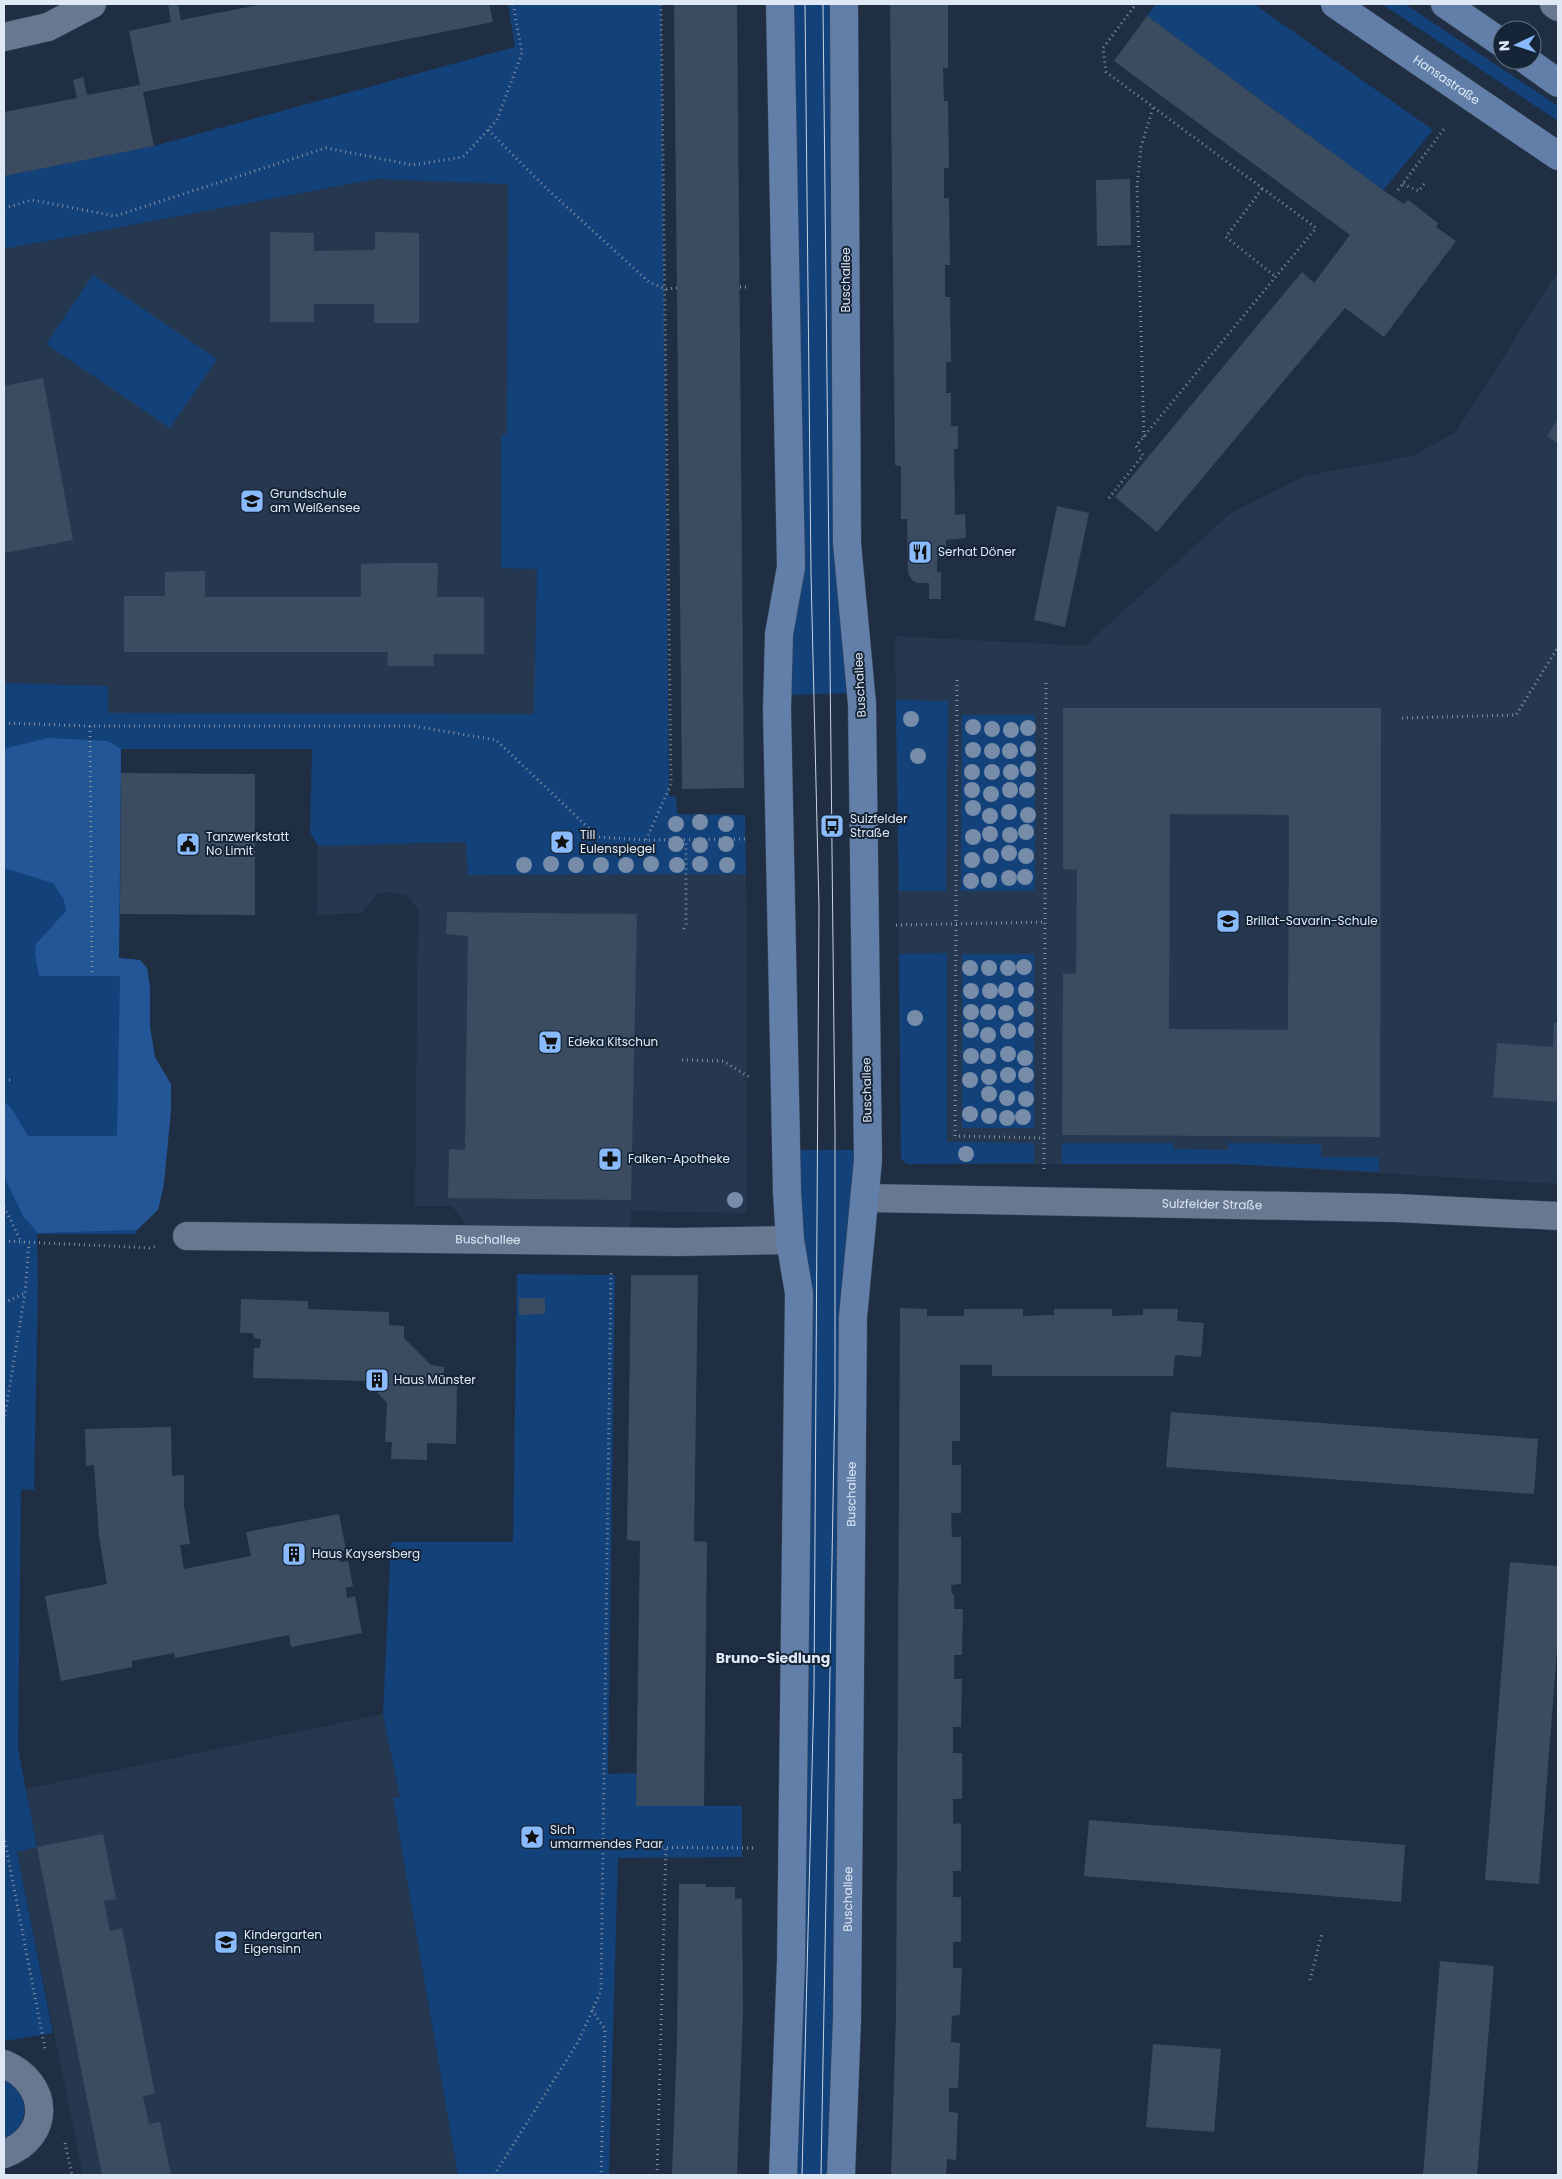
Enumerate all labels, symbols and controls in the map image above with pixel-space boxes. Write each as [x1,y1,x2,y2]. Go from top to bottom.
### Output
north arrow [1492,20,1542,70]
text: N [1494,40,1514,52]
street label: Hansastraße [1410,51,1484,108]
street label: Buschallee [837,247,854,313]
place label: Grundschule am Weißensee [270,485,360,516]
school or university icon: Grundschule am Weißensee [239,488,265,514]
restaurant icon: Serhat Döner [907,539,933,565]
place label: Serhat Döner [938,543,1017,560]
street label: Buschallee [849,652,870,718]
place label: Sulzfelder Straße [850,810,908,841]
bus stop icon: Sulzfelder Straße [819,813,845,839]
place label: Till Eulenspiegel [580,826,655,857]
place label: Tanzwerkstatt No Limit [206,828,289,859]
place icon: Till Eulenspiegel [549,829,575,855]
public building icon: Tanzwerkstatt No Limit [175,831,201,857]
school or university icon: Brillat-Savarin-Schule [1215,908,1241,934]
place label: Brillat-Savarin-Schule [1246,912,1378,929]
supermarket icon: Edeka Kitschun [537,1029,563,1055]
place label: Edeka Kitschun [568,1033,658,1050]
street label: Buschallee [857,1057,876,1123]
pharmacy icon: Falken-Apotheke [597,1146,623,1172]
place label: Falken-Apotheke [628,1150,730,1167]
street label: Sulzfelder Straße [1162,1195,1262,1213]
street label: Buschallee [455,1230,521,1248]
building icon: Haus Münster [364,1367,390,1393]
place label: Haus Münster [394,1371,476,1388]
street label: Buschallee [842,1461,860,1527]
building icon: Haus Kaysersberg [281,1541,307,1567]
place label: Haus Kaysersberg [312,1545,420,1562]
district label: Bruno-Siedlung [716,1648,830,1668]
place label: Sich umarmendes Paar [550,1821,663,1852]
place icon: Sich umarmendes Paar [519,1824,545,1850]
street label: Buschallee [839,1866,856,1932]
place label: Kindergarten Eigensinn [244,1926,322,1957]
school or university icon: Kindergarten Eigensinn [213,1929,239,1955]

